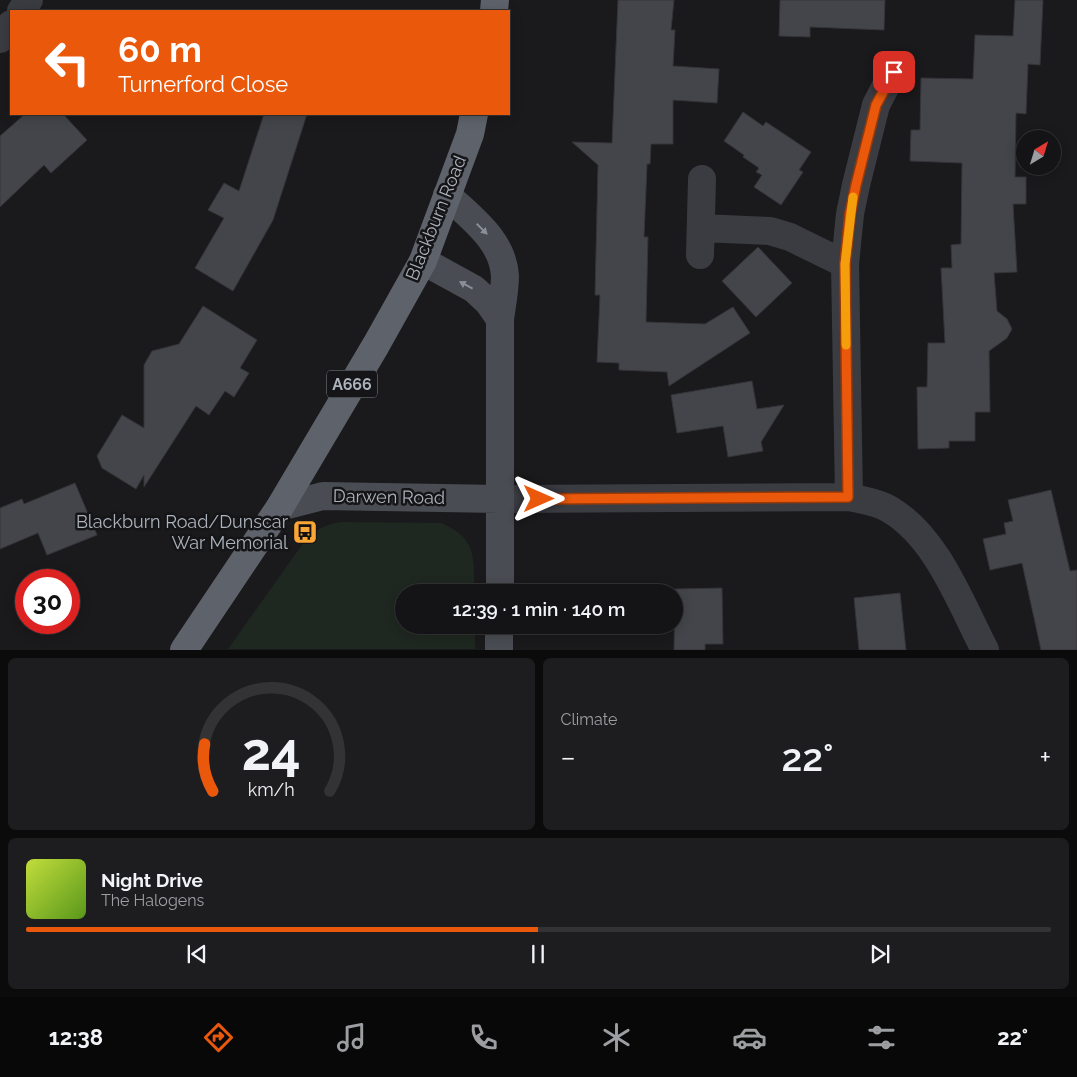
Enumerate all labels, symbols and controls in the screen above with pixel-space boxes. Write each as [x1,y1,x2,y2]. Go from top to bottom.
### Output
text: 60 m [118,29,202,70]
icon: left [35,30,100,95]
pin [873,51,915,93]
icon: arrive [880,58,908,86]
text: Turnerford Close [118,71,288,97]
north arrow [1016,130,1061,175]
map controls [1016,130,1061,175]
street label: Blackburn Road [401,152,470,283]
one-way arrow [476,223,488,235]
one-way arrow [460,280,473,289]
road number: A666 [327,370,377,398]
position arrow [512,472,564,524]
street label: Darwen Road [333,485,445,508]
place label: Blackburn Road/Dunscar War Memorial [76,511,289,553]
bus stop icon: Blackburn Road/Dunscar War Memorial [292,519,318,545]
speed limit sign: 30 [15,569,80,634]
text: 12:39 · 1 min · 140 m [453,598,625,620]
text: Climate [561,710,617,729]
text: 24 [242,721,301,782]
text: 22° [782,735,833,780]
text: − [561,741,576,774]
text: + [1039,741,1051,774]
text: km/h [248,779,295,800]
text: Night Drive [101,869,203,891]
text: The Halogens [101,891,204,910]
icon: previous [183,940,211,968]
icon: pause [524,940,552,968]
icon: next [866,940,894,968]
icon: directions [201,1020,236,1055]
icon: music [334,1020,369,1055]
icon: phone [466,1020,501,1055]
icon: climate [599,1020,634,1055]
icon: car [732,1020,767,1055]
icon: filters [864,1020,899,1055]
text: 12:38 [49,1024,103,1050]
text: 22° [997,1024,1028,1050]

